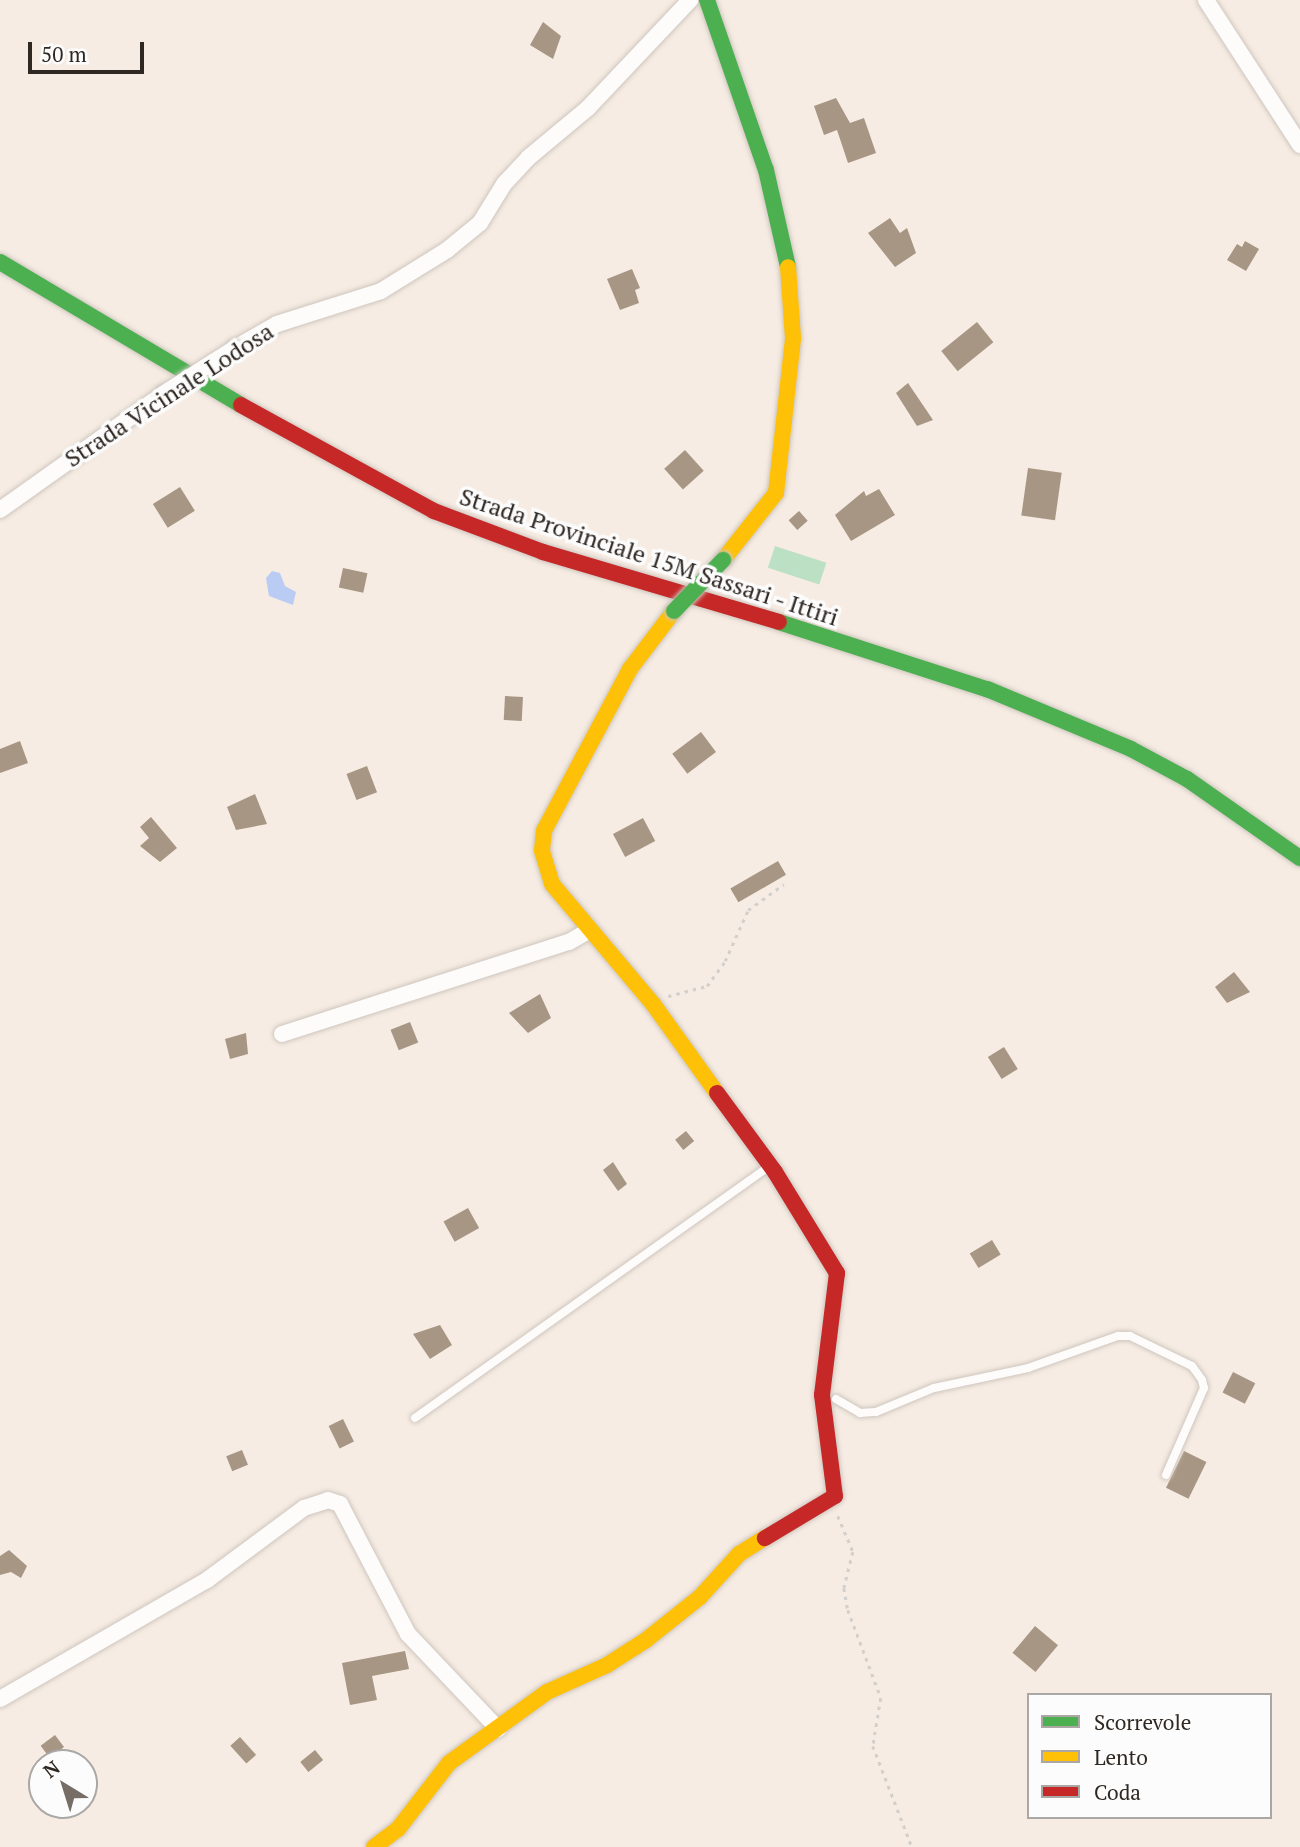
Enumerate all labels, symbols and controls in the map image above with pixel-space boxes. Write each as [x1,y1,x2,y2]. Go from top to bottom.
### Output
scale bar [32,28,147,72]
text: 50 m [41,40,87,68]
street label: Strada Vicinale Lodosa [59,317,279,473]
street label: Strada Provinciale 15M Sassari - Ittiri [455,482,843,632]
legend [1027,1693,1272,1819]
text: Scorrevole [1094,1708,1191,1736]
text: Lento [1094,1743,1148,1771]
north arrow [28,1749,98,1819]
text: N [38,1754,64,1783]
text: Coda [1094,1778,1141,1806]

